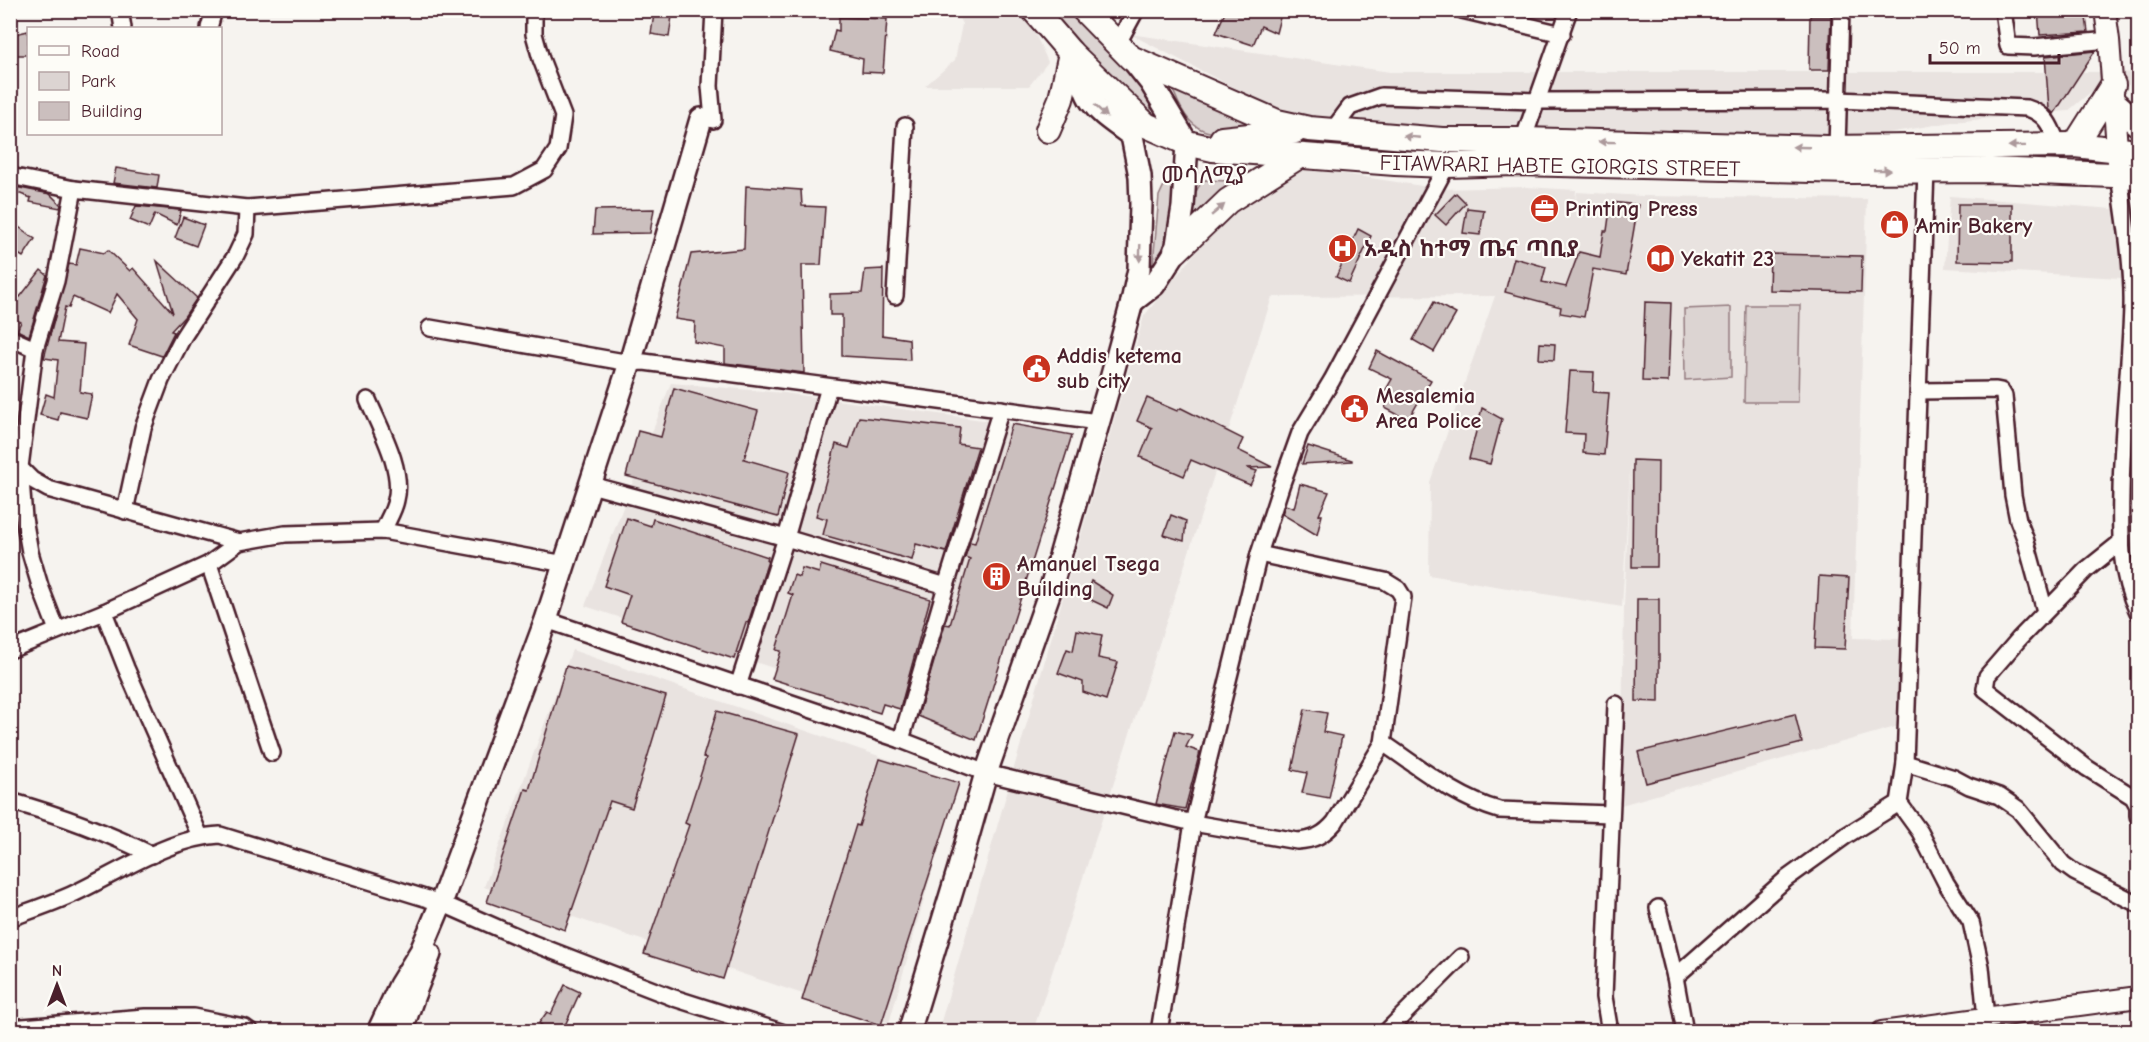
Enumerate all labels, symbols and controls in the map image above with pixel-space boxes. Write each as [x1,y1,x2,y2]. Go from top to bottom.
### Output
legend [27,27,222,135]
scale bar [1930,27,2059,65]
text: 50 m [1939,38,1981,59]
text: Road [81,41,120,62]
text: Park [81,71,116,92]
text: Building [81,101,143,122]
one-way arrow [1093,105,1109,118]
one-way arrow [1402,132,1421,142]
one-way arrow [1597,137,1616,147]
one-way arrow [2008,141,2027,151]
one-way arrow [1792,143,1811,152]
street label: FITAWRARI HABTE GIORGIS STREET [1379,150,1741,182]
district label: መሳለሚያ [1161,161,1247,189]
one-way arrow [1872,166,1891,175]
office icon: Printing Press [1528,192,1560,224]
place label: Printing Press [1565,196,1698,222]
one-way arrow [1210,204,1225,217]
shop icon: Amir Bakery [1879,209,1911,241]
place label: Amir Bakery [1916,213,2033,239]
hospital icon: አዲስ ከተማ ጤና ጣቢያ [1327,232,1359,264]
place label: አዲስ ከተማ ጤና ጣቢያ [1364,236,1579,262]
library icon: Yekatit 23 [1644,242,1676,274]
one-way arrow [1135,244,1144,263]
place label: Yekatit 23 [1681,246,1774,272]
place label: Addis ketema sub city [1057,343,1182,394]
public building icon: Addis ketema sub city [1020,352,1052,384]
place label: Mesalemia Area Police [1376,383,1482,434]
public building icon: Mesalemia Area Police [1339,392,1371,424]
place label: Amanuel Tsega Building [1017,551,1160,602]
building icon: Amanuel Tsega Building [980,560,1012,592]
north arrow [27,955,87,1015]
text: N [52,962,62,980]

